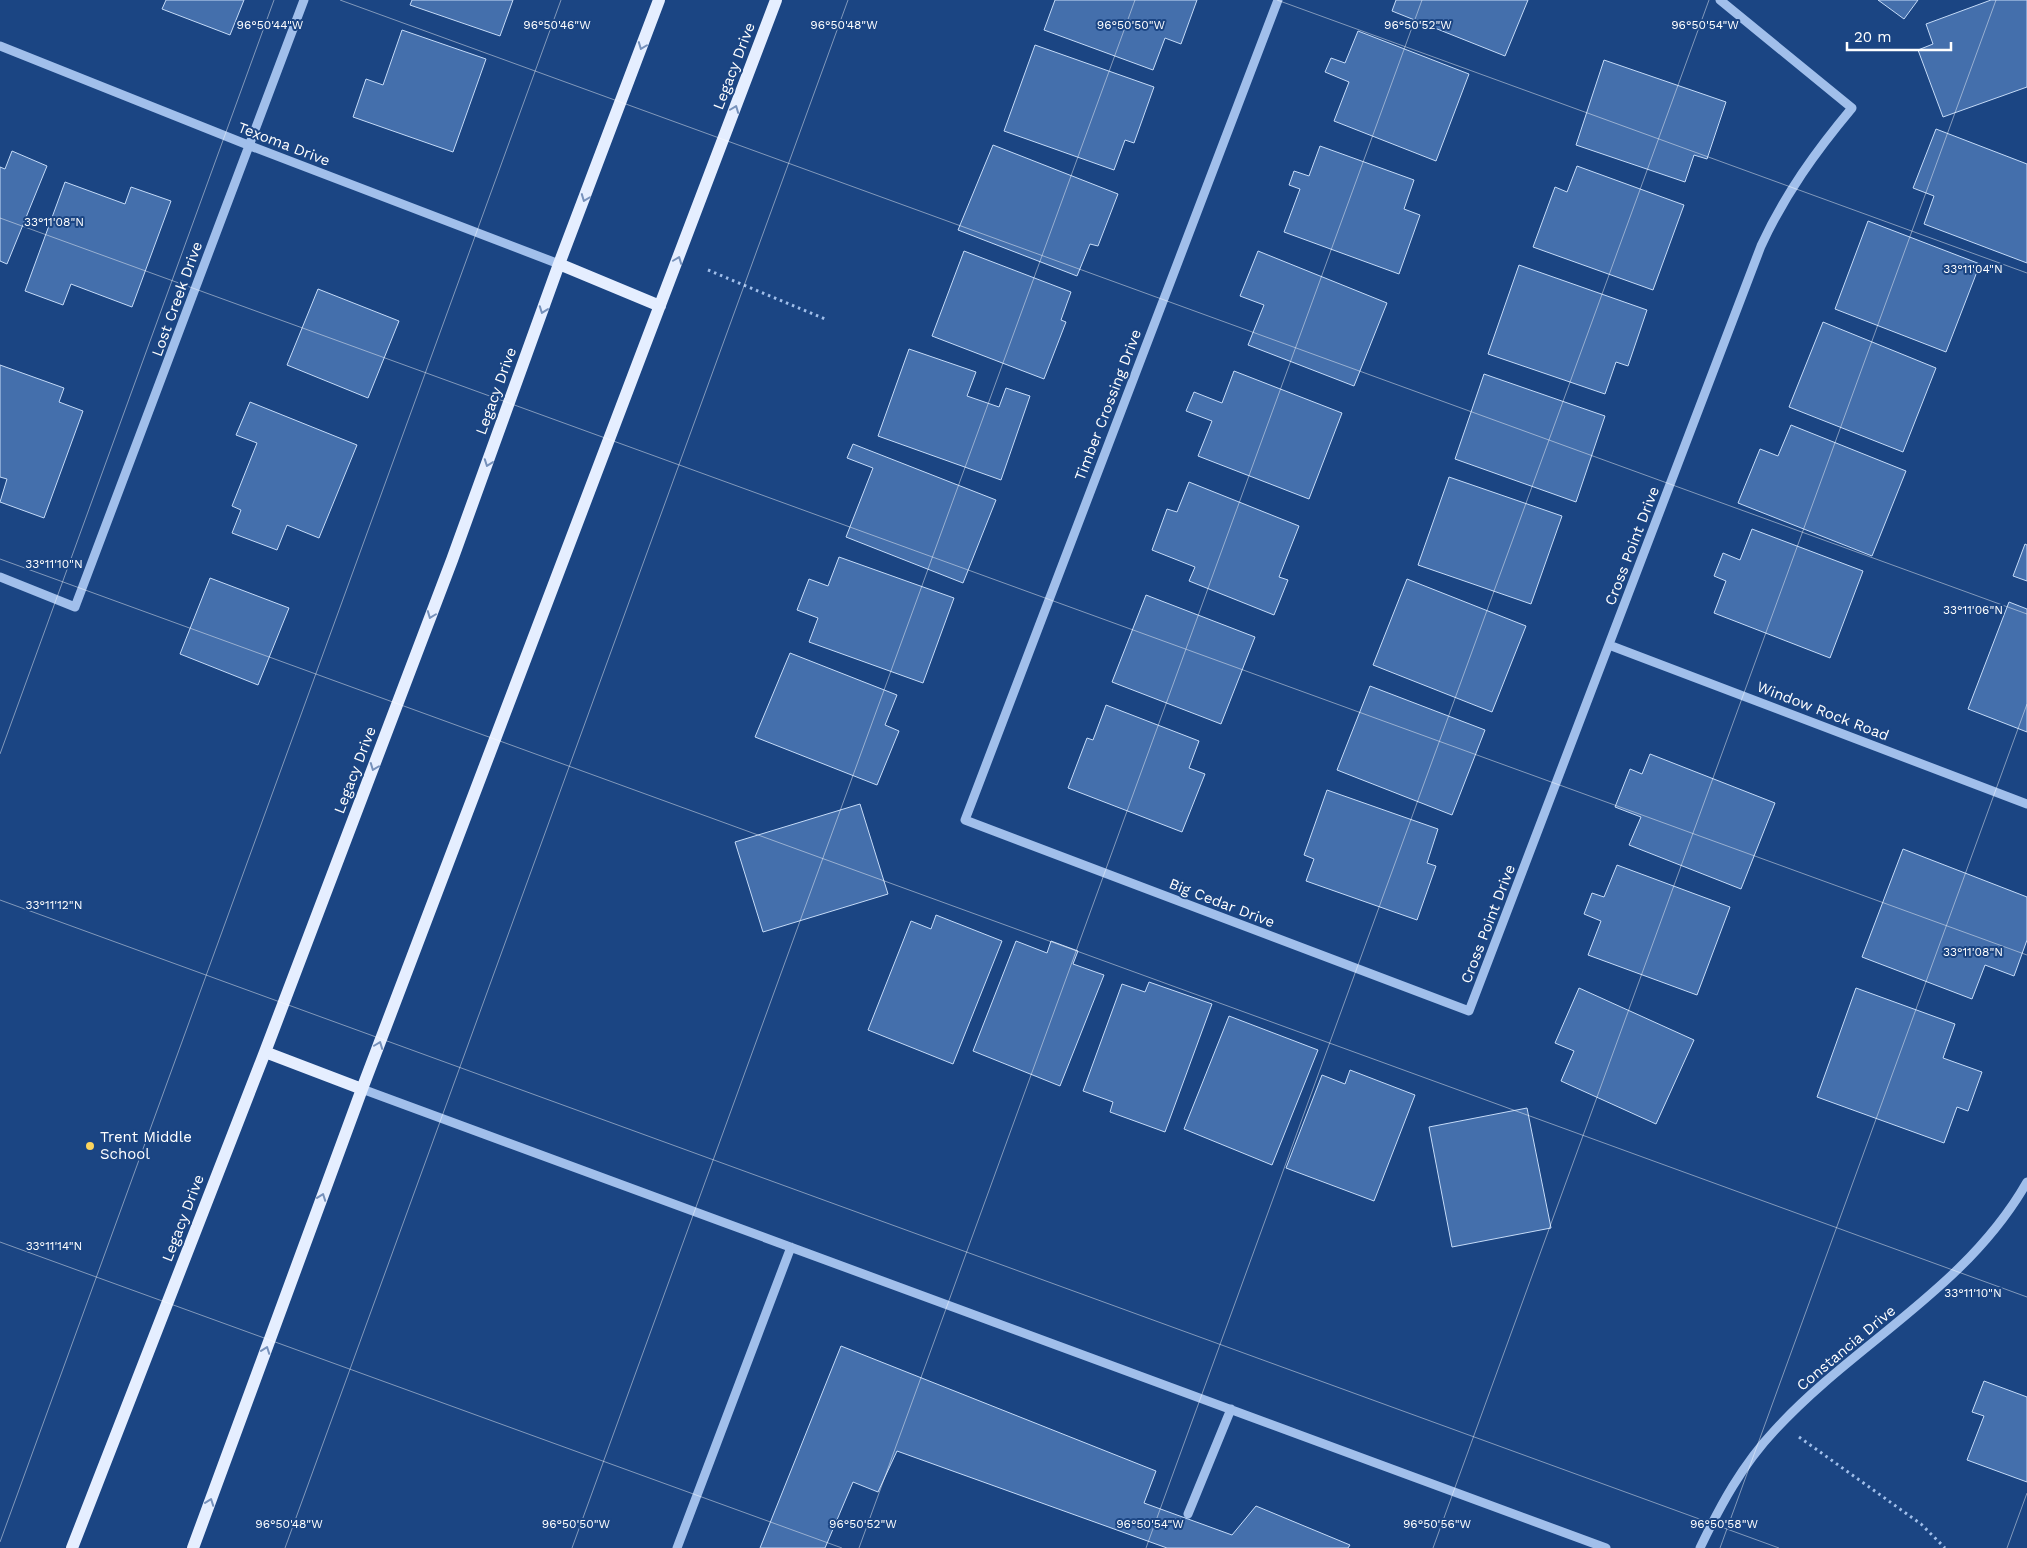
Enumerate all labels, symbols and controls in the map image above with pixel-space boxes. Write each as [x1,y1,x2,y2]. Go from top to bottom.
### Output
text: 96°50'44"W [237,18,304,32]
text: 96°50'46"W [523,18,591,32]
text: 96°50'48"W [810,18,878,32]
text: 96°50'50"W [1097,18,1166,32]
text: 96°50'52"W [1384,18,1452,32]
text: 96°50'54"W [1671,18,1739,32]
street label: Legacy Drive [709,20,759,112]
scale bar [1847,20,1951,52]
text: 20 m [1854,28,1892,46]
one-way arrow [638,41,648,49]
one-way arrow [729,105,739,113]
street label: Texoma Drive [235,118,333,170]
one-way arrow [580,193,590,201]
text: 33°11'08"N [24,215,84,229]
street label: Lost Creek Drive [148,239,206,359]
one-way arrow [672,257,682,265]
text: 33°11'04"N [1943,262,2003,276]
one-way arrow [539,305,549,314]
street label: Timber Crossing Drive [1071,327,1145,483]
street label: Legacy Drive [472,345,520,437]
one-way arrow [484,458,494,467]
street label: Cross Point Drive [1601,484,1663,608]
text: 33°11'10"N [25,557,83,571]
text: 33°11'06"N [1943,603,2003,617]
one-way arrow [427,611,437,619]
street label: Window Rock Road [1754,677,1892,745]
street label: Legacy Drive [330,724,380,816]
one-way arrow [370,763,380,771]
street label: Cross Point Drive [1457,862,1519,986]
street label: Big Cedar Drive [1167,875,1277,931]
text: 33°11'12"N [25,898,83,912]
text: 33°11'08"N [1943,945,2003,959]
one-way arrow [373,1041,383,1050]
place label: Trent Middle School [100,1128,192,1163]
marker: Trent Middle School [84,1140,96,1152]
street label: Legacy Drive [158,1172,208,1264]
one-way arrow [316,1194,326,1202]
text: 33°11'14"N [26,1239,82,1253]
text: 33°11'10"N [1944,1286,2002,1300]
street label: Constancia Drive [1793,1301,1899,1395]
one-way arrow [260,1346,270,1355]
one-way arrow [204,1498,214,1507]
text: 96°50'48"W [255,1517,323,1531]
text: 96°50'50"W [542,1517,611,1531]
text: 96°50'52"W [829,1517,897,1531]
text: 96°50'54"W [1116,1517,1184,1531]
text: 96°50'56"W [1403,1517,1472,1531]
text: 96°50'58"W [1690,1517,1759,1531]

